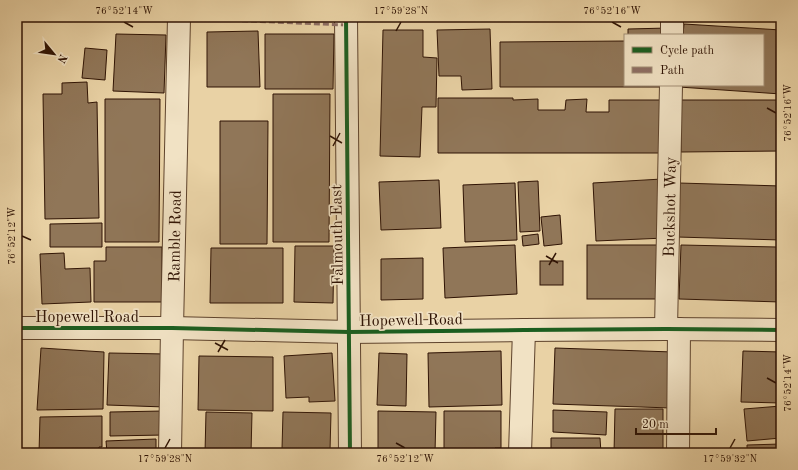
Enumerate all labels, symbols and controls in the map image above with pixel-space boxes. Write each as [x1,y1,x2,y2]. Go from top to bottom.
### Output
text: 76°52'14"W [95,6,153,16]
text: 17°59'28"N [374,6,429,16]
text: 76°52'16"W [583,6,641,16]
north arrow [34,34,74,74]
legend [624,34,764,86]
text: Cycle path [660,45,715,57]
text: N [54,52,68,65]
text: Path [660,65,685,77]
text: 76°52'16"W [783,84,793,142]
street label: Buckshot Way [662,156,680,257]
street label: Falmouth East [329,184,347,286]
street label: Ramble Road [167,190,185,282]
text: 76°52'12"W [7,207,17,265]
street label: Hopewell Road [35,310,139,326]
street label: Hopewell Road [359,312,463,330]
text: 76°52'14"W [783,354,793,412]
scale bar [636,410,716,436]
text: 20 m [642,419,669,431]
text: 17°59'28"N [138,454,193,464]
text: 76°52'12"W [376,454,434,464]
text: 17°59'32"N [703,454,758,464]

